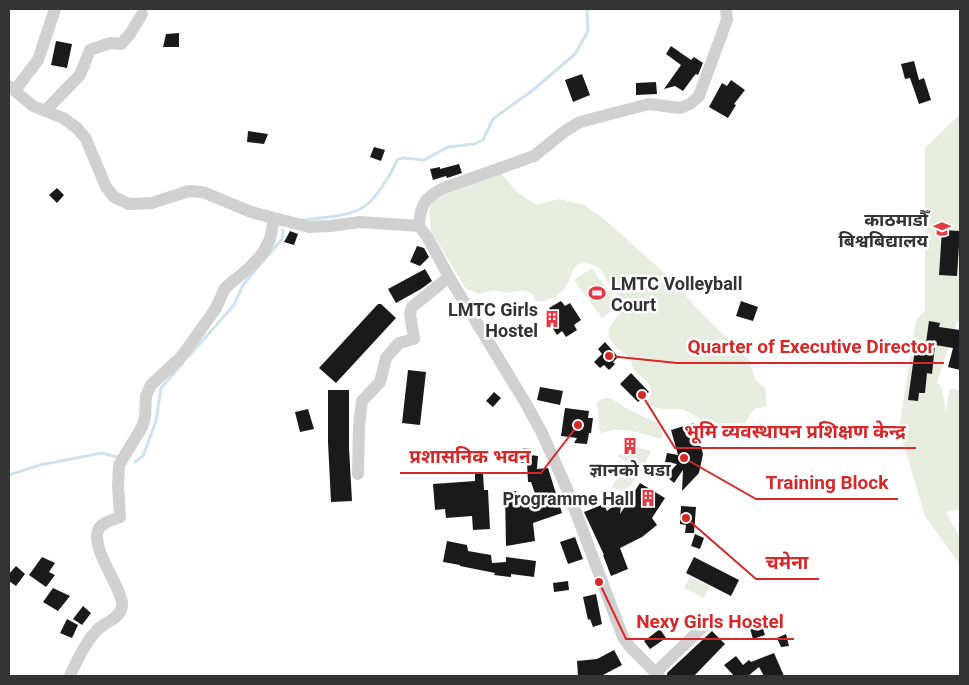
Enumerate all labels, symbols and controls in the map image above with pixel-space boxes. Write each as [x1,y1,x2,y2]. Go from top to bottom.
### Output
place label: काठमाडौँ बिश्वबिद्यालय [838,209,931,251]
school or university icon: काठमाडौँ बिश्वबिद्यालय [932,219,952,239]
place label: LMTC Volleyball Court [611,273,742,315]
sports icon: LMTC Volleyball Court [587,283,607,303]
place label: LMTC Girls Hostel [448,299,538,341]
building icon: LMTC Girls Hostel [542,309,562,329]
callout: Quarter of Executive Director [677,329,944,363]
text: Quarter of Executive Director [687,335,935,358]
callout: भूमि व्यवस्थापन प्रशिक्षण केन्द्र [675,414,916,448]
text: भूमि व्यवस्थापन प्रशिक्षण केन्द्र [684,420,906,444]
building icon: ज्ञानको घडा [620,436,640,456]
callout: प्रशासनिक भवन [400,439,541,473]
text: प्रशासनिक भवन [409,445,531,468]
place label: ज्ञानको घडा [589,459,671,480]
callout: Training Block [756,465,898,499]
text: Training Block [766,471,889,494]
place label: Programme Hall [502,488,634,509]
building icon: Programme Hall [638,488,658,508]
callout: चमेना [756,545,819,579]
text: चमेना [766,551,809,574]
callout: Nexy Girls Hostel [626,605,794,639]
text: Nexy Girls Hostel [636,610,784,633]

